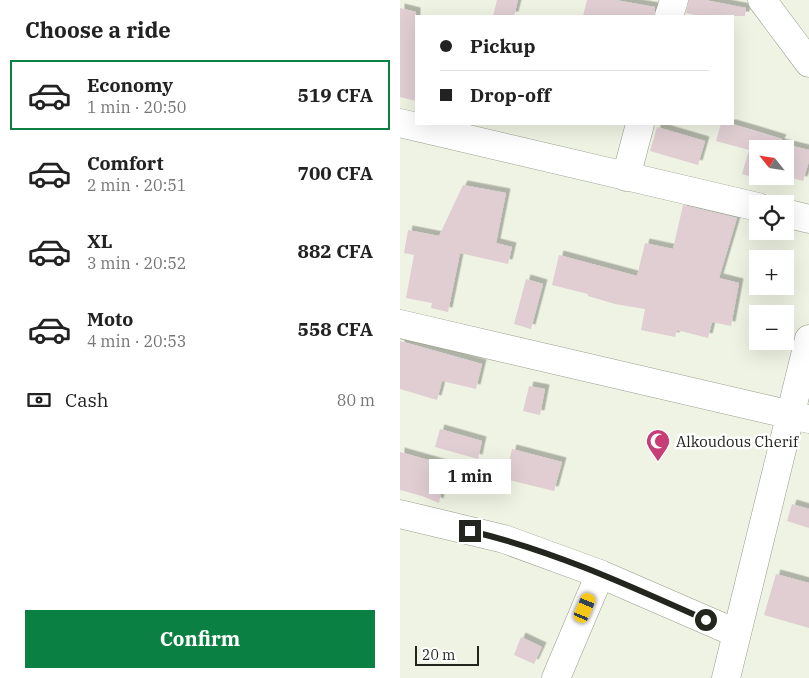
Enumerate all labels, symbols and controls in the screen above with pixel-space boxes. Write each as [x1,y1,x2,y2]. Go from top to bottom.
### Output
text: Choose a ride [25,15,171,44]
text: Pickup [470,34,535,58]
icon: car [27,73,72,118]
text: Economy [87,73,173,97]
text: 519 CFA [298,83,373,107]
text: Drop-off [470,83,551,107]
text: 1 min · 20:50 [87,97,186,117]
north arrow [749,140,794,185]
map controls [749,140,794,350]
icon: car [27,151,72,196]
text: Comfort [87,151,164,175]
text: 700 CFA [298,161,373,185]
text: 2 min · 20:51 [87,175,186,195]
button: locate [749,195,794,240]
icon: car [27,229,72,274]
text: XL [87,229,113,253]
text: 882 CFA [298,239,373,263]
button: + [749,250,794,295]
text: 3 min · 20:52 [87,253,186,273]
button: − [749,305,794,350]
icon: car [27,307,72,352]
text: Moto [87,307,133,331]
text: 558 CFA [298,317,373,341]
text: 4 min · 20:53 [87,331,186,351]
icon: cash [25,386,53,414]
text: Cash [65,388,109,412]
text: 80 m [337,390,375,410]
mosque icon: Alkoudous Cherif [645,428,671,462]
place label: Alkoudous Cherif [676,432,799,451]
callout: 1 min [429,458,511,494]
text: 1 min [448,466,492,486]
route end [459,520,481,542]
car [572,591,597,625]
route start [695,609,717,631]
button: Confirm [25,610,375,668]
scale bar [415,643,479,666]
text: 20 m [422,646,455,664]

